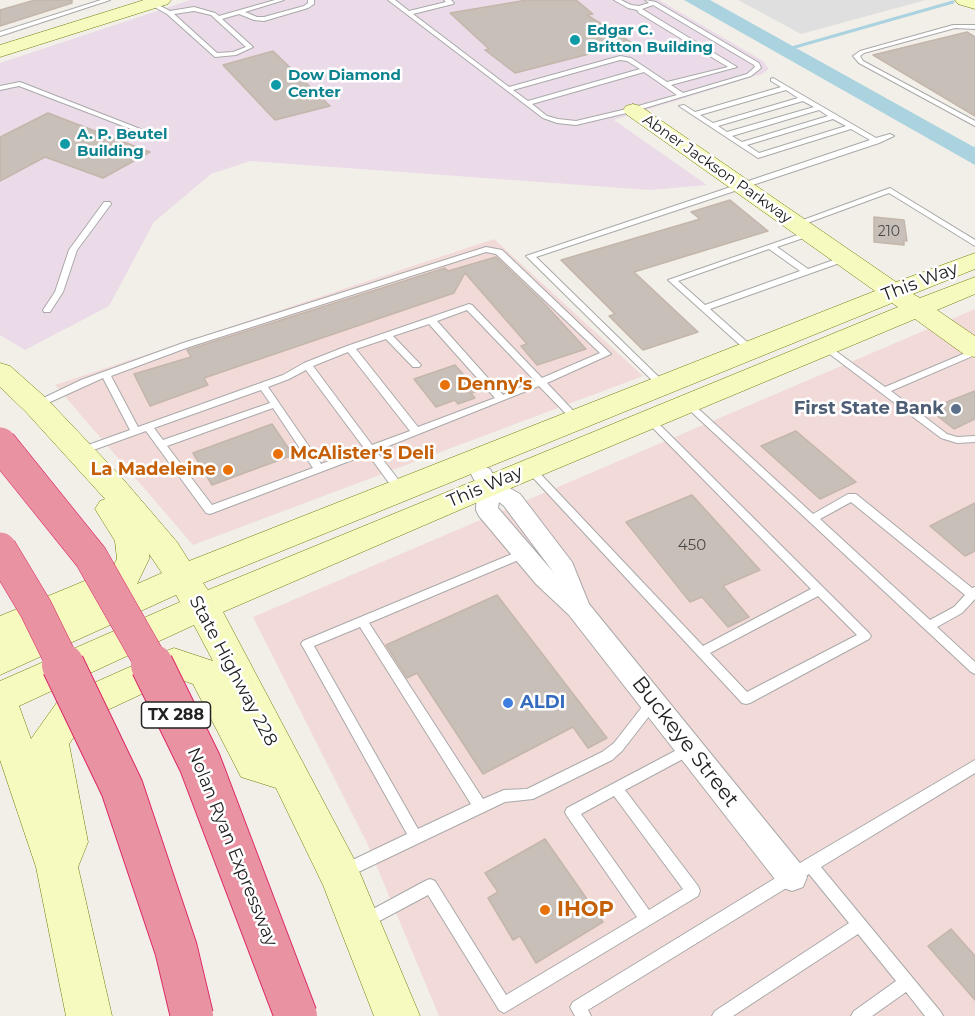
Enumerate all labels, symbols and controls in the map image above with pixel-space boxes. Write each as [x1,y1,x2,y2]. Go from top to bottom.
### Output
place label: Edgar C. Britton Building [587,22,713,57]
marker: Edgar C. Britton Building [568,33,582,47]
place label: Dow Diamond Center [288,67,401,102]
marker: Dow Diamond Center [269,78,283,92]
street label: Abner Jackson Parkway [639,111,795,227]
place label: A. P. Beutel Building [77,126,167,161]
marker: A. P. Beutel Building [58,137,72,151]
house number: 210 [878,224,900,240]
street label: This Way [879,258,961,306]
place label: Denny's [457,374,532,396]
marker: Denny's [438,378,452,392]
place label: First State Bank [794,398,944,420]
marker: First State Bank [949,402,963,416]
place label: McAlister's Deli [290,443,435,465]
marker: McAlister's Deli [271,447,285,461]
place label: La Madeleine [91,459,216,481]
street label: This Way [444,461,526,513]
marker: La Madeleine [221,463,235,477]
house number: 450 [678,537,706,555]
street label: State Highway 228 [184,592,282,750]
street label: Buckeye Street [626,672,744,812]
place label: ALDI [520,692,565,714]
marker: ALDI [501,696,515,710]
road number: TX 288 [142,702,210,728]
street label: Nolan Ryan Expressway [182,744,282,950]
place label: IHOP [557,897,614,923]
marker: IHOP [538,903,552,917]

